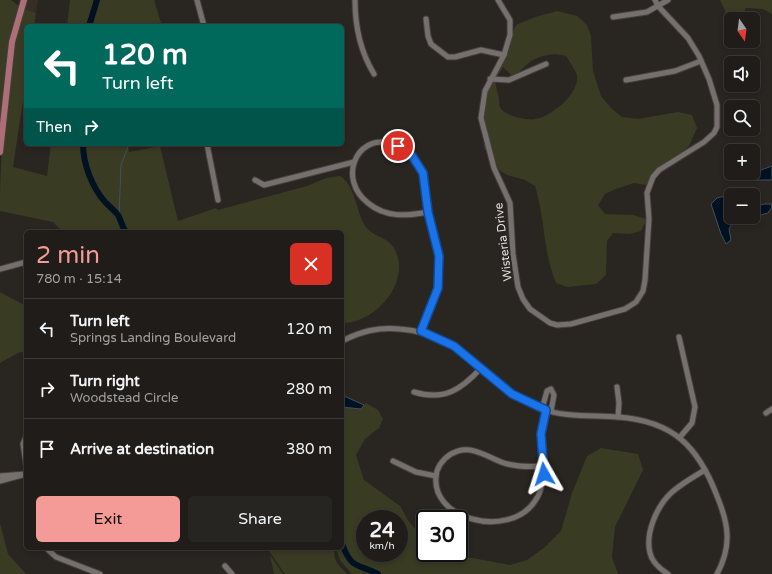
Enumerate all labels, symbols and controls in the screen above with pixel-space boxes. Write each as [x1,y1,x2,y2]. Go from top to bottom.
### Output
north arrow [724,12,760,48]
map controls [724,12,760,224]
text: 120 m [102,38,188,72]
icon: left [36,40,88,92]
button: sound [724,56,760,92]
text: Turn left [102,72,174,94]
button: search [724,100,760,136]
icon: right [80,116,102,138]
text: Then [36,118,72,136]
pin [381,129,415,163]
icon: arrive [387,135,409,157]
button: + [724,144,760,180]
button: − [724,188,760,224]
street label: Wisteria Drive [491,202,515,282]
text: 2 min [36,241,100,270]
button: close [290,243,332,285]
text: 780 m · 15:14 [36,271,122,287]
text: Turn left [70,312,130,330]
icon: left [36,318,58,340]
text: 120 m [286,320,332,338]
text: Springs Landing Boulevard [70,330,236,346]
text: Turn right [70,372,140,390]
icon: right [36,378,58,400]
text: 280 m [286,380,332,398]
text: Woodstead Circle [70,390,178,406]
icon: arrive [36,438,58,460]
text: Arrive at destination [70,440,214,458]
text: 380 m [286,440,332,458]
position arrow [523,453,565,495]
button: Exit [36,496,180,542]
button: Share [188,496,332,542]
speed limit sign: 30 [416,510,468,562]
text: 24 [369,519,395,543]
text: km/h [369,540,395,552]

